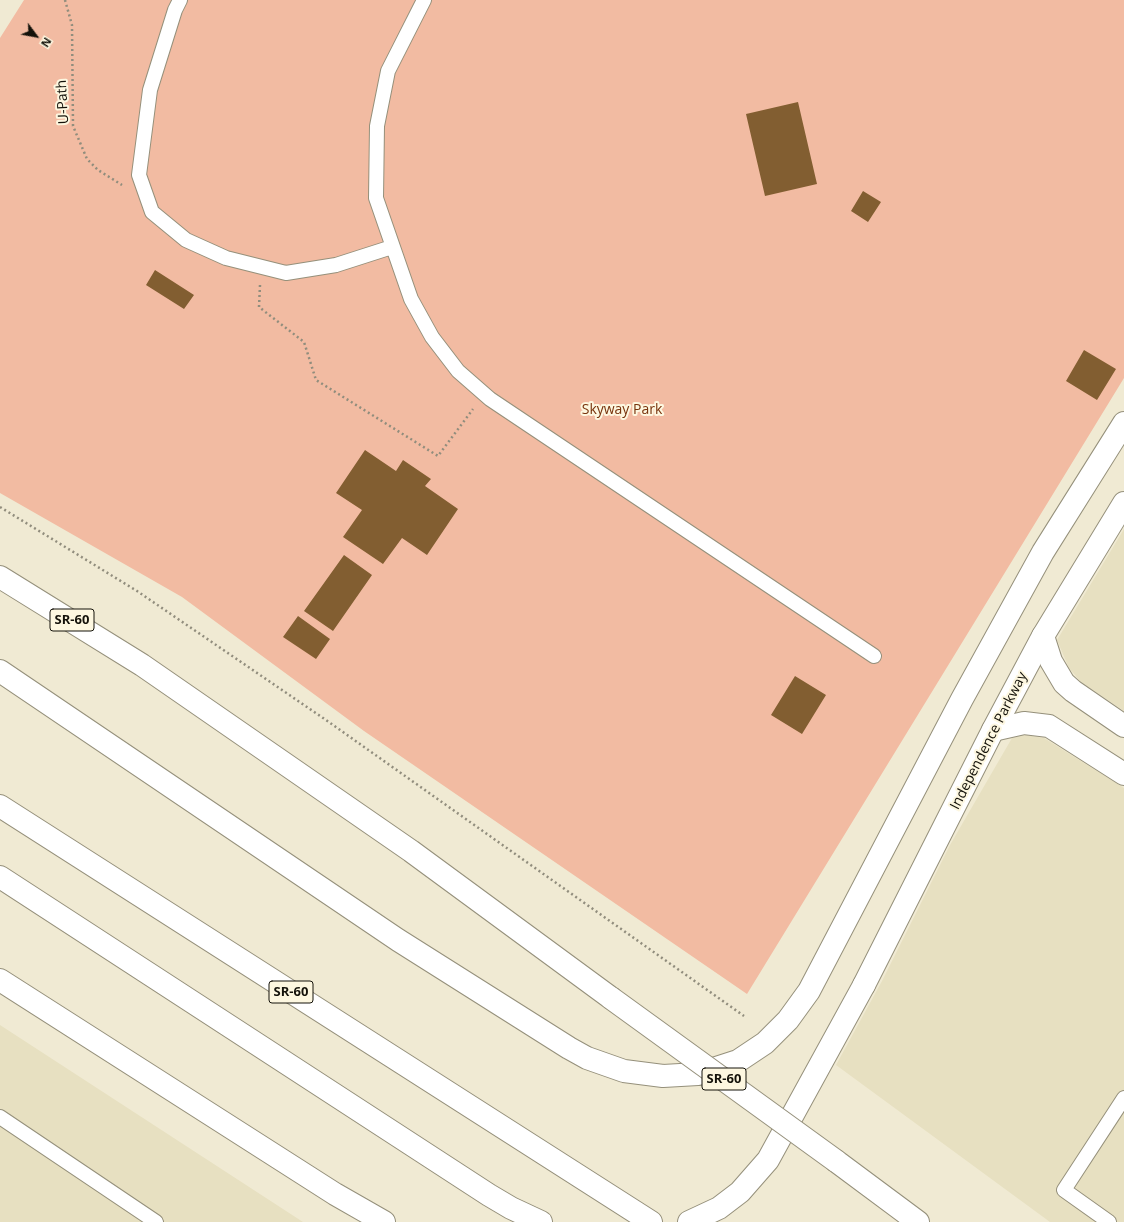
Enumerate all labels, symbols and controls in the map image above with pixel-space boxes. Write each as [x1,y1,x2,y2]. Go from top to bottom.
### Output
north arrow [16,16,56,56]
text: N [38,35,55,50]
street label: U-Path [53,79,73,125]
park label: Skyway Park [582,402,662,418]
road number: SR-60 [50,609,94,631]
street label: Independence Parkway [947,669,1031,813]
road number: SR-60 [269,981,313,1003]
road number: SR-60 [702,1068,746,1090]

